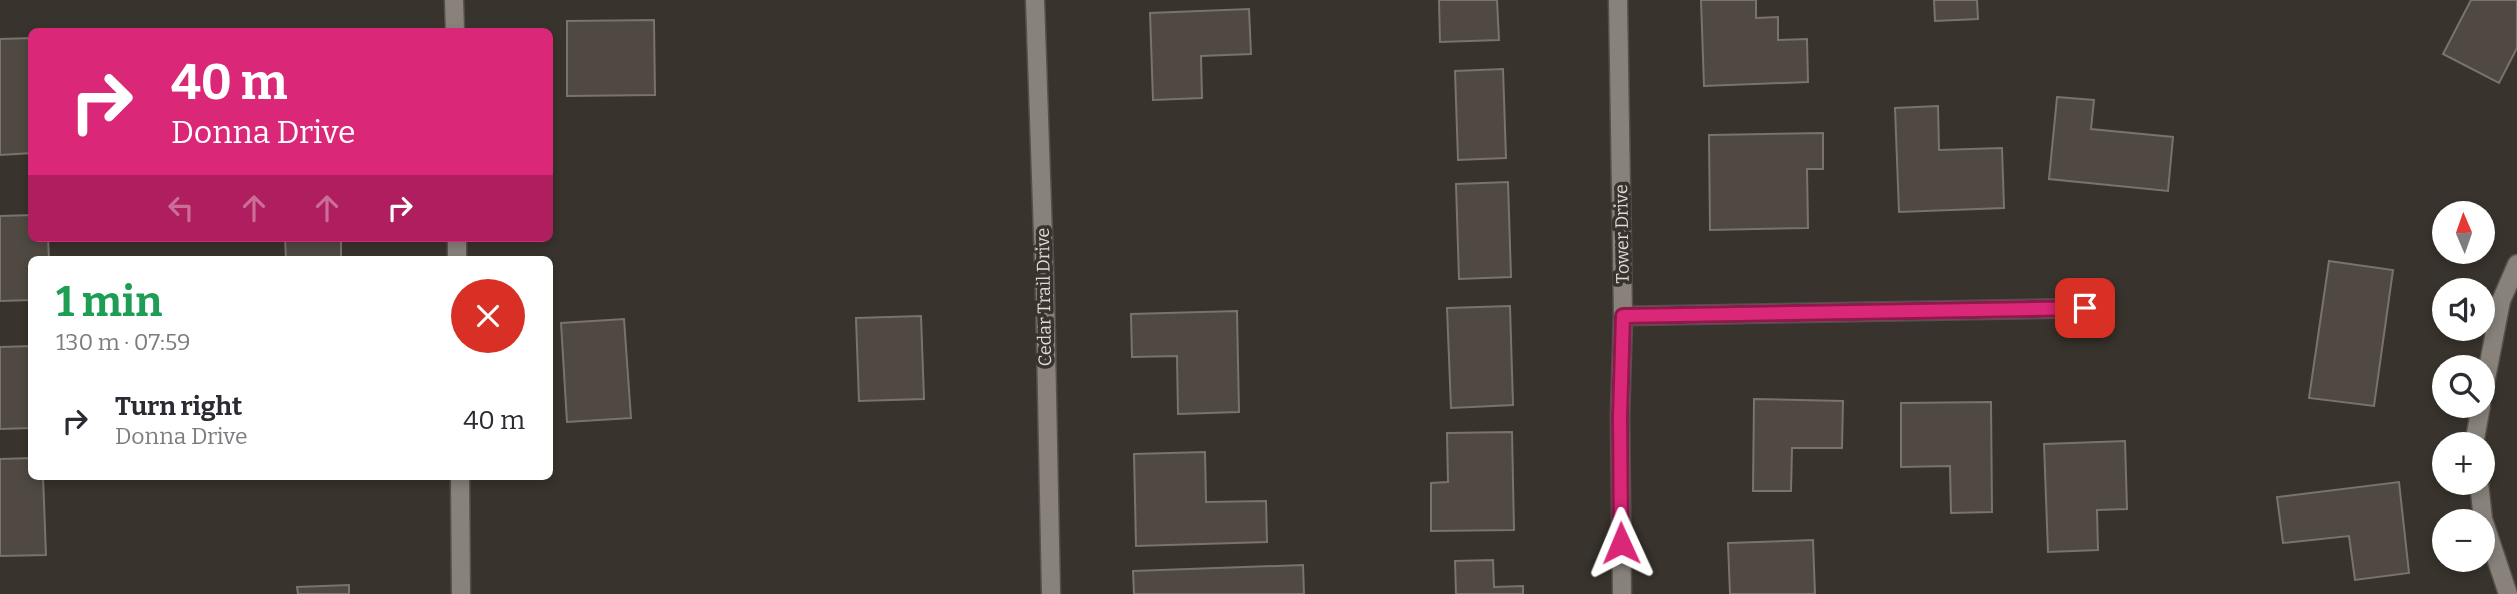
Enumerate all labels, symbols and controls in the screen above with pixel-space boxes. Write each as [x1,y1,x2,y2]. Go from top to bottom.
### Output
text: 40 m [171,53,288,112]
icon: right [56,56,147,147]
text: Donna Drive [171,113,355,151]
street label: Tower Drive [1610,184,1634,284]
icon: left [162,189,200,227]
icon: ahead [235,189,273,227]
icon: ahead [308,189,346,227]
icon: right [381,189,419,227]
north arrow [2432,201,2496,264]
map controls [2432,201,2495,572]
street label: Cedar Trail Drive [1032,227,1056,367]
text: 1 min [56,277,162,327]
pin [2055,278,2115,338]
button: sound [2432,278,2495,341]
button: close [451,279,525,353]
icon: arrive [2066,289,2104,327]
text: 130 m · 07:59 [56,328,190,356]
button: search [2432,355,2495,418]
text: Turn right [115,391,242,422]
icon: right [56,402,94,440]
text: 40 m [463,405,525,436]
text: Donna Drive [115,422,248,450]
button: + [2432,432,2495,495]
position arrow [1584,506,1658,580]
button: − [2432,509,2495,572]

